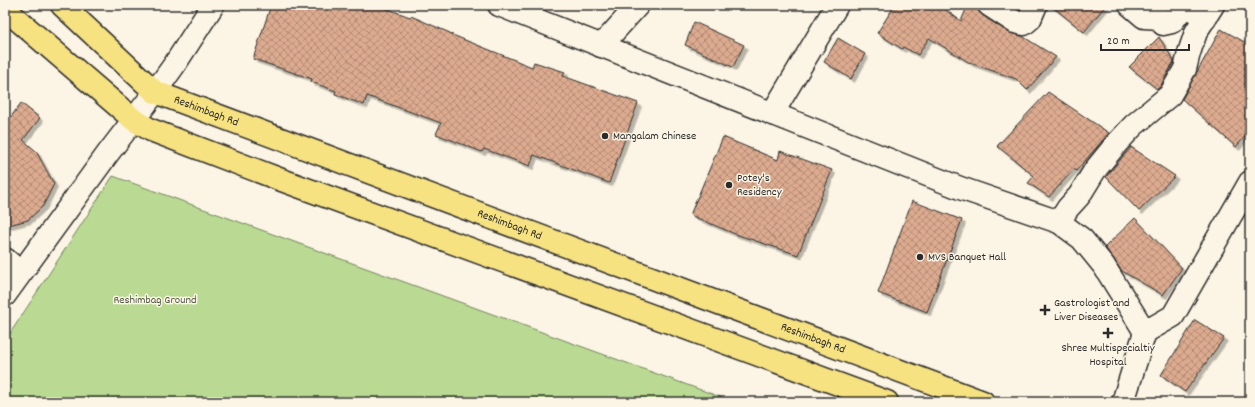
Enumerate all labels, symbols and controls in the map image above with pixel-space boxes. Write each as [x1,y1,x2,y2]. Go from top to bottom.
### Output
scale bar [1101,26,1189,52]
text: 20 m [1107,33,1130,50]
street label: Reshimbagh Rd [171,91,241,131]
place label: Mangalam Chinese [613,128,696,145]
marker: Mangalam Chinese [600,131,610,141]
place label: Potey's Residency [737,170,783,201]
marker: Potey's Residency [724,180,734,190]
street label: Reshimbagh Rd [475,205,544,245]
place label: MVS Banquet Hall [928,249,1006,266]
marker: MVS Banquet Hall [915,252,925,262]
park label: Reshimbag Ground [113,292,197,309]
place label: Gastrologist and Liver Diseases [1054,295,1130,326]
marker: Gastrologist and Liver Diseases [1039,304,1051,316]
street label: Reshimbagh Rd [778,318,848,358]
marker: Shree Multispecialtiy Hospital [1102,327,1114,339]
place label: Shree Multispecialtiy Hospital [1061,340,1156,371]

